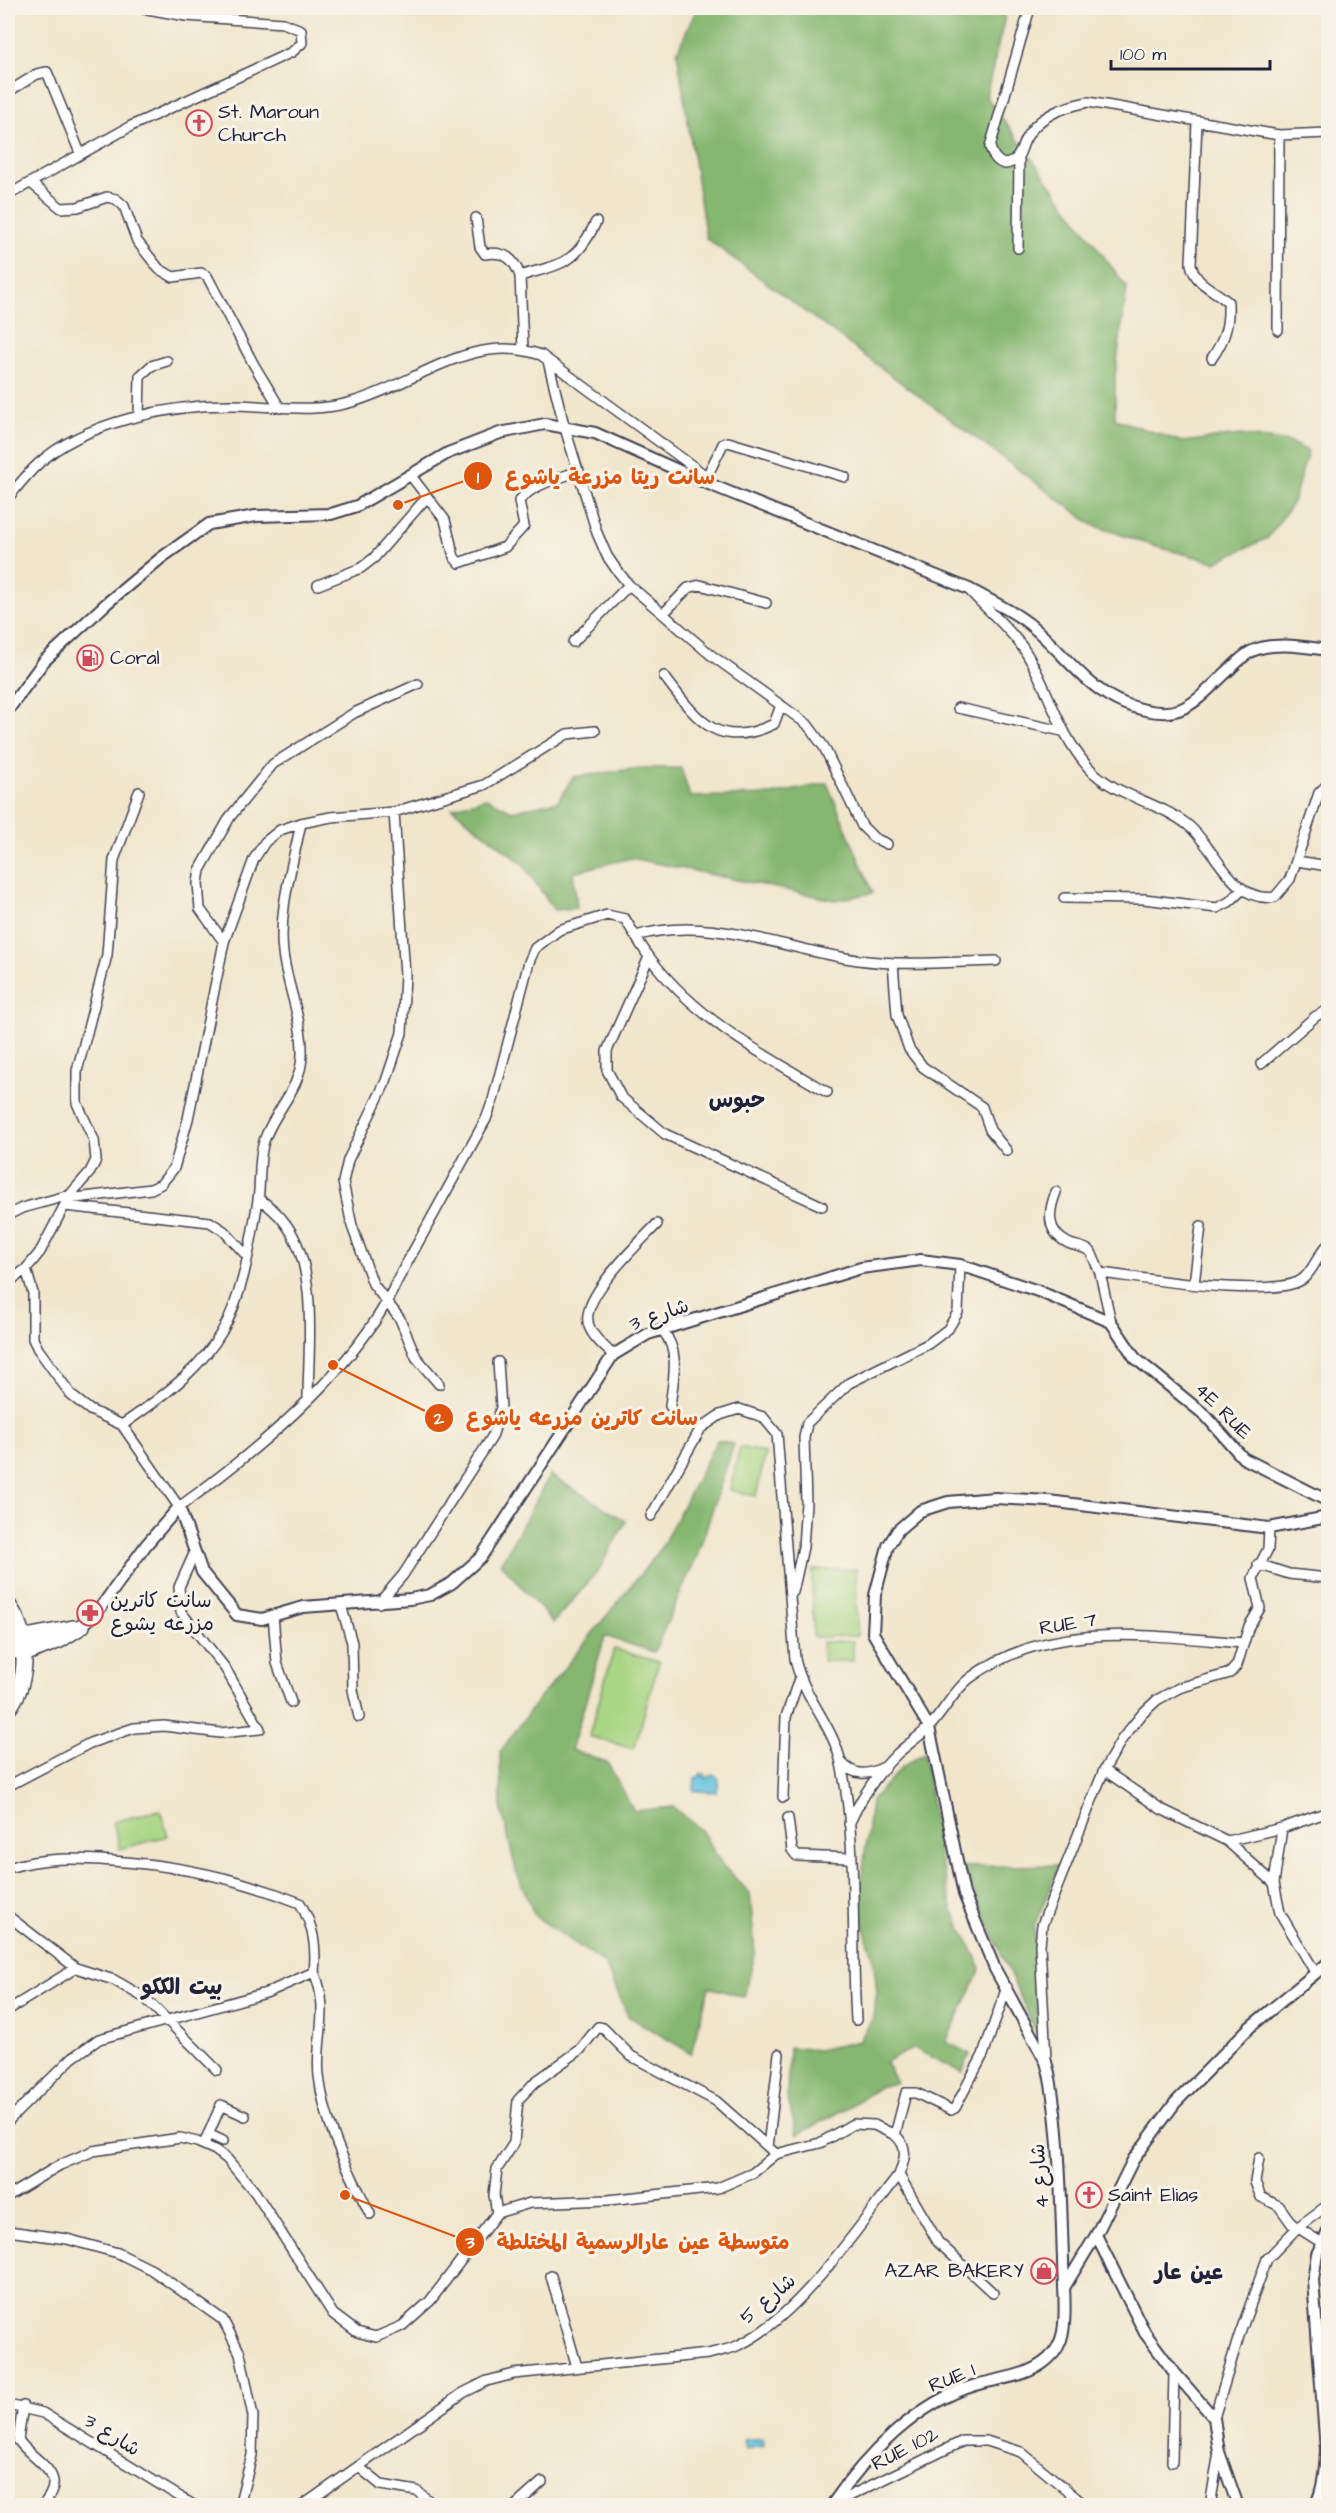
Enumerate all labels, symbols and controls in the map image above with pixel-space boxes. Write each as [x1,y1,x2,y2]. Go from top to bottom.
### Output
scale bar [1111,33,1270,71]
text: 100 m [1120,42,1166,67]
place label: St. Maroun Church [218,98,319,149]
church icon: St. Maroun Church [184,108,214,138]
callout: سانت ريتا مزرعة ياشوع [463,457,727,496]
text: سانت ريتا مزرعة ياشوع [505,463,715,492]
text: 1 [477,465,480,490]
fuel station icon: Coral [75,643,105,673]
place label: Coral [110,644,160,672]
district label: حبوس [709,1085,765,1116]
street label: شارع 3 [625,1292,693,1338]
street label: 4E RUE [1188,1376,1258,1446]
callout: سانت كاترين مزرعه ياشوع [424,1399,710,1438]
text: سانت كاترين مزرعه ياشوع [466,1404,698,1433]
text: 2 [433,1406,445,1431]
place label: سانت كاترين مزرعه يشوع [110,1587,214,1638]
pharmacy icon: سانت كاترين مزرعه يشوع [75,1598,105,1628]
street label: RUE 7 [1037,1606,1099,1642]
district label: بيت الككو [140,1972,222,2003]
street label: شارع 4 [1024,2143,1056,2209]
church icon: Saint Elias [1074,2180,1104,2210]
place label: Saint Elias [1108,2181,1198,2209]
callout: متوسطة عين عارالرسمية المختلطة [455,2222,802,2261]
text: متوسطة عين عارالرسمية المختلطة [496,2228,790,2257]
text: 3 [464,2230,475,2255]
shop icon: AZAR BAKERY [1029,2256,1059,2286]
place label: AZAR BAKERY [885,2257,1024,2285]
district label: عين عار [1153,2257,1223,2288]
street label: شارع 5 [734,2267,802,2331]
street label: RUE 1 [925,2356,980,2400]
street label: شارع 3 [79,2407,145,2463]
street label: RUE 102 [867,2420,944,2478]

